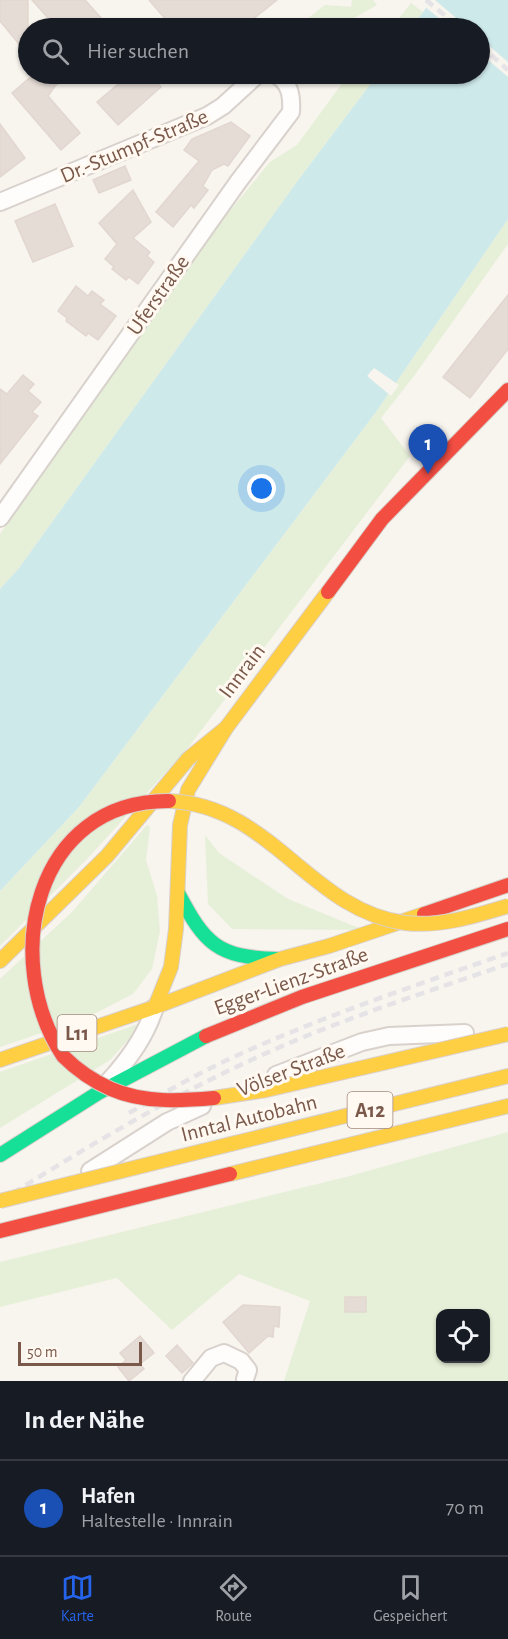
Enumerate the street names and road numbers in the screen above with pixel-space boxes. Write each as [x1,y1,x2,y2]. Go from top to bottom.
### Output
street label: Dr.-Stumpf-Straße [57,105,211,187]
street label: Uferstraße [123,251,193,339]
street label: Innrain [215,640,269,702]
street label: Egger-Lienz-Straße [211,943,371,1019]
road number: L11 [58,1015,97,1051]
street label: Völser Straße [234,1039,348,1101]
street label: Inntal Autobahn [179,1090,319,1146]
road number: A12 [348,1092,392,1128]

